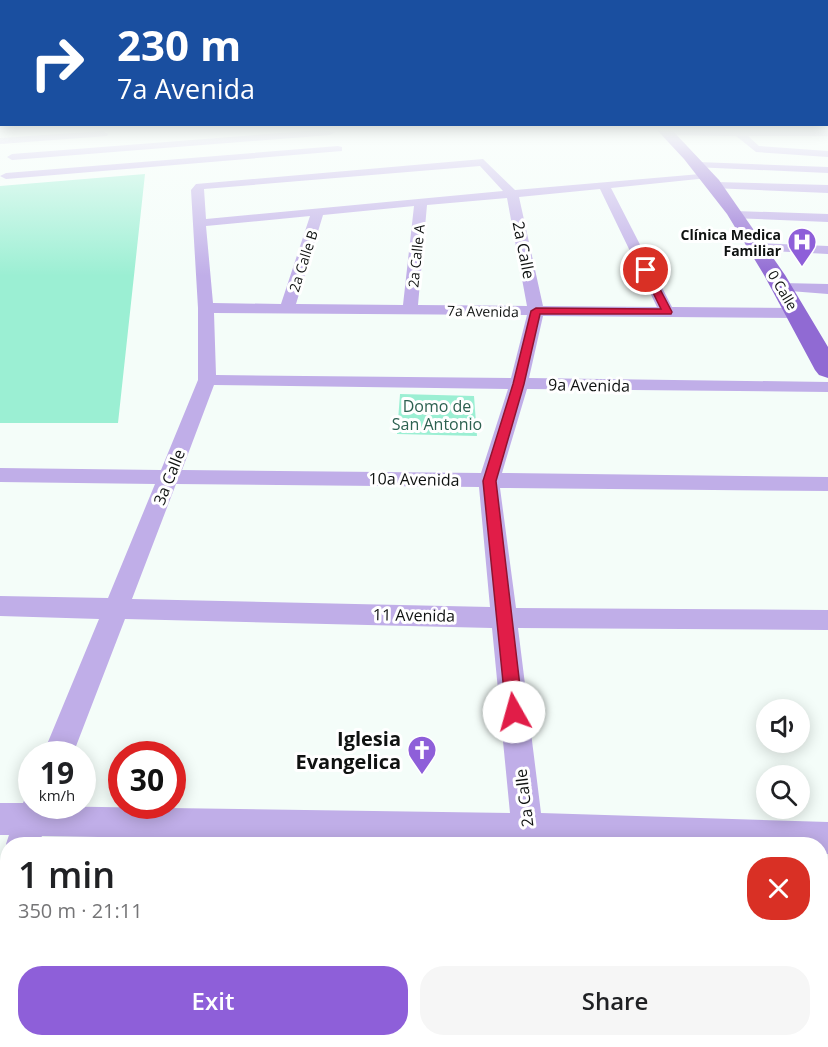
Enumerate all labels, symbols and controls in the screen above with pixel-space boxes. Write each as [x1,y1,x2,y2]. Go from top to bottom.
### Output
text: 230 m [117,16,241,73]
icon: right [18,24,96,102]
text: 7a Avenida [117,70,255,107]
street label: 2a Calle [508,219,540,281]
street label: 2a Calle A [403,223,429,289]
place label: Clínica Medica Familiar [681,225,782,260]
hospital icon: Clínica Medica Familiar [786,226,818,268]
street label: 2a Calle B [284,228,322,294]
pin [620,244,671,295]
icon: arrive [629,253,662,286]
street label: 0 Calle [764,267,802,314]
street label: 7a Avenida [447,301,519,321]
street label: 9a Avenida [548,373,630,397]
park label: Domo de San Antonio [392,395,482,435]
street label: 3a Calle [148,446,190,508]
street label: 10a Avenida [368,467,460,491]
street label: 11 Avenida [373,603,455,627]
position arrow [482,680,546,744]
map controls [756,699,810,819]
button: sound [756,699,810,753]
place label: Iglesia Evangelica [296,725,401,775]
church icon: Iglesia Evangelica [406,734,438,776]
speed limit sign: 30 [108,741,186,819]
text: 19 [40,752,74,793]
button: search [756,765,810,819]
street label: 2a Calle [510,768,538,828]
text: km/h [39,785,75,805]
text: 1 min [18,850,115,899]
button: close [747,857,810,920]
text: 350 m · 21:11 [18,897,143,924]
button: Exit [18,966,408,1035]
button: Share [420,966,810,1035]

